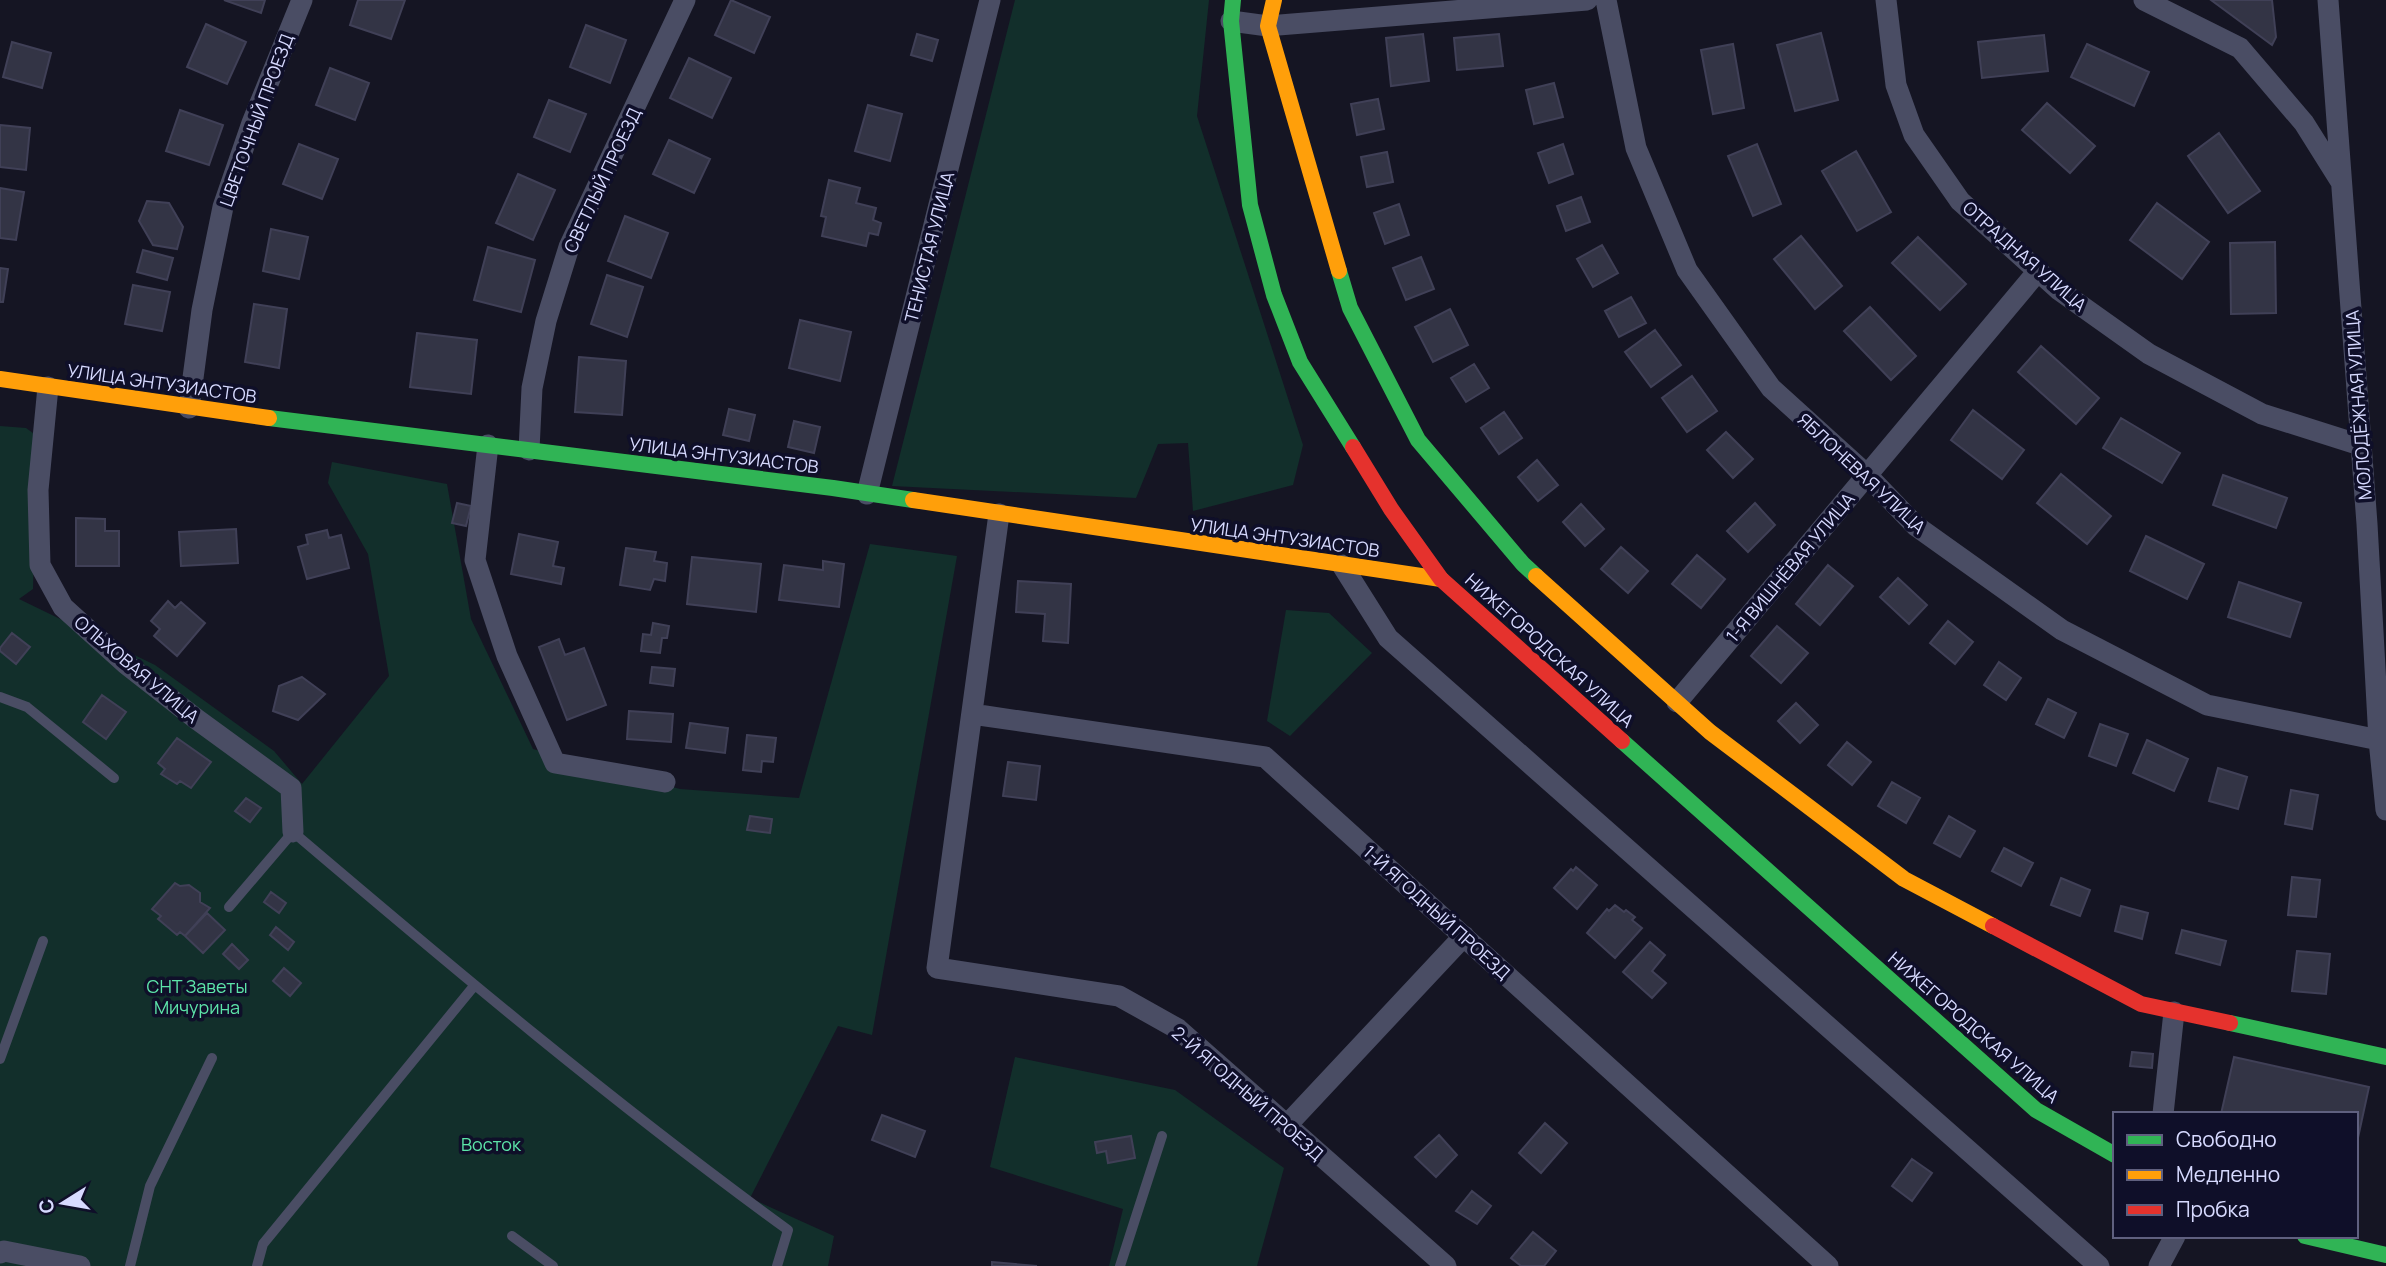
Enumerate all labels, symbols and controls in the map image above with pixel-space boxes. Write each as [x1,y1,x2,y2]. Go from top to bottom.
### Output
street label: ЦВЕТОЧНЫЙ ПРОЕЗД [214,30,298,210]
street label: СВЕТЛЫЙ ПРОЕЗД [558,104,646,256]
street label: ТЕНИСТАЯ УЛИЦА [899,169,959,325]
street label: ОТРАДНАЯ УЛИЦА [1958,195,2093,317]
street label: МОЛОДЁЖНАЯ УЛИЦА [2339,309,2377,501]
street label: УЛИЦА ЭНТУЗИАСТОВ [66,358,258,408]
street label: ЯБЛОНЕВАЯ УЛИЦА [1793,407,1932,539]
street label: УЛИЦА ЭНТУЗИАСТОВ [628,431,820,479]
street label: 1-Я ВИШНЁВАЯ УЛИЦА [1720,487,1860,647]
street label: УЛИЦА ЭНТУЗИАСТОВ [1189,512,1381,562]
street label: НИЖЕГОРОДСКАЯ УЛИЦА [1460,568,1640,733]
street label: ОЛЬХОВАЯ УЛИЦА [70,610,205,729]
street label: 1-Й ЯГОДНЫЙ ПРОЕЗД [1358,840,1516,984]
street label: НИЖЕГОРОДСКАЯ УЛИЦА [1883,946,2065,1108]
park label: СНТ Заветы Мичурина [147,974,247,1019]
street label: 2-Й ЯГОДНЫЙ ПРОЕЗД [1167,1021,1329,1165]
legend [2113,1112,2358,1238]
text: Свободно [2176,1125,2277,1153]
park label: Восток [461,1132,522,1156]
text: Медленно [2176,1160,2280,1188]
north arrow [28,1168,98,1238]
text: Пробка [2176,1195,2250,1223]
text: С [32,1197,60,1216]

